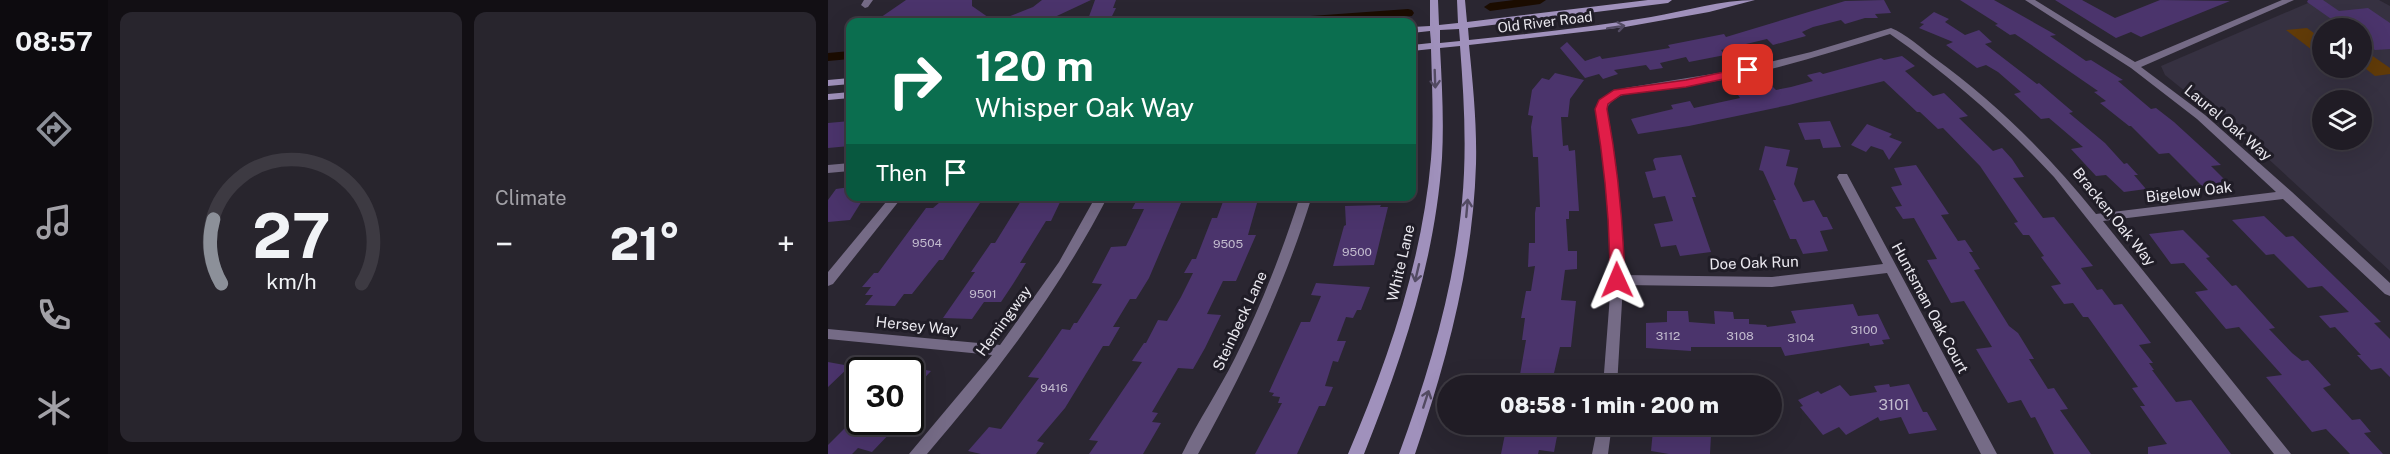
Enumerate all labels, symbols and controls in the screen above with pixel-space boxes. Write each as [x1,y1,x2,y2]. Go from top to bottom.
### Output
street label: Old River Road [1497,8,1593,36]
map controls [2312,18,2372,150]
button: sound [2312,18,2372,78]
one-way arrow [1605,21,1625,32]
text: 08:57 [15,25,93,57]
text: 120 m [975,41,1094,90]
icon: right [876,42,954,120]
pin [1722,44,1773,95]
icon: arrive [1731,53,1764,86]
one-way arrow [1429,69,1441,89]
street label: Laurel Oak Way [2181,81,2275,164]
button: layers [2312,90,2372,150]
text: Whisper Oak Way [975,91,1194,123]
icon: directions [33,108,75,150]
icon: arrive [939,156,972,189]
text: Then [876,160,927,186]
street label: Bracken Oak Way [2070,164,2159,269]
street label: Bigelow Oak [2145,178,2233,205]
text: Climate [495,186,567,210]
text: 27 [252,199,330,272]
one-way arrow [1462,199,1473,219]
icon: music [33,201,75,243]
text: 21° [610,217,680,270]
street label: White Lane [1383,223,1418,303]
text: − [495,225,513,263]
text: + [777,225,795,263]
house number: 9504 [912,236,942,250]
house number: 9505 [1213,237,1243,251]
street label: Huntsman Oak Court [1889,239,1972,376]
house number: 9500 [1342,245,1372,259]
position arrow [1585,248,1649,312]
street label: Doe Oak Run [1709,252,1799,273]
one-way arrow [1411,263,1422,282]
street label: Steinbeck Lane [1209,268,1270,373]
text: km/h [266,269,316,294]
street label: Hemingway [973,282,1035,359]
house number: 9501 [969,287,997,301]
icon: phone [33,294,75,336]
street label: Hersey Way [875,313,959,338]
house number: 3100 [1850,323,1878,337]
house number: 3112 [1656,329,1680,343]
house number: 3108 [1726,329,1754,343]
house number: 3104 [1787,331,1815,345]
speed limit sign: 30 [846,357,924,435]
house number: 9416 [1040,381,1068,395]
icon: climate [33,387,75,429]
one-way arrow [1421,390,1432,409]
text: 08:58 · 1 min · 200 m [1500,392,1719,418]
house number: 3101 [1879,396,1909,413]

